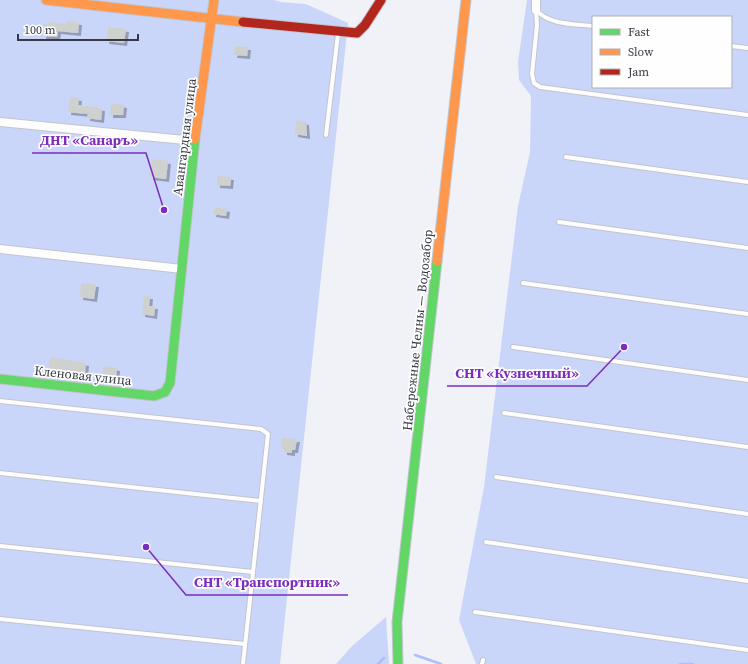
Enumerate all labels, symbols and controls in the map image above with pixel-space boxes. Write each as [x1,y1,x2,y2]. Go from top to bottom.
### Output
scale bar [18,16,138,42]
legend [592,16,732,88]
text: 100 m [24,22,56,38]
text: Fast [628,24,650,40]
text: Slow [628,44,654,60]
text: Jam [627,64,649,80]
street label: Авангардная улица [169,77,200,197]
callout: ДНТ «Санаръ» [32,127,146,153]
text: ДНТ «Санаръ» [40,130,138,150]
street label: Набережные Челны — Водозабор [398,228,437,432]
callout: СНТ «Кузнечный» [447,360,587,386]
street label: Кленовая улица [34,362,133,389]
text: СНТ «Кузнечный» [455,363,579,383]
callout: СНТ «Транспортник» [186,569,348,595]
text: СНТ «Транспортник» [194,572,340,592]

